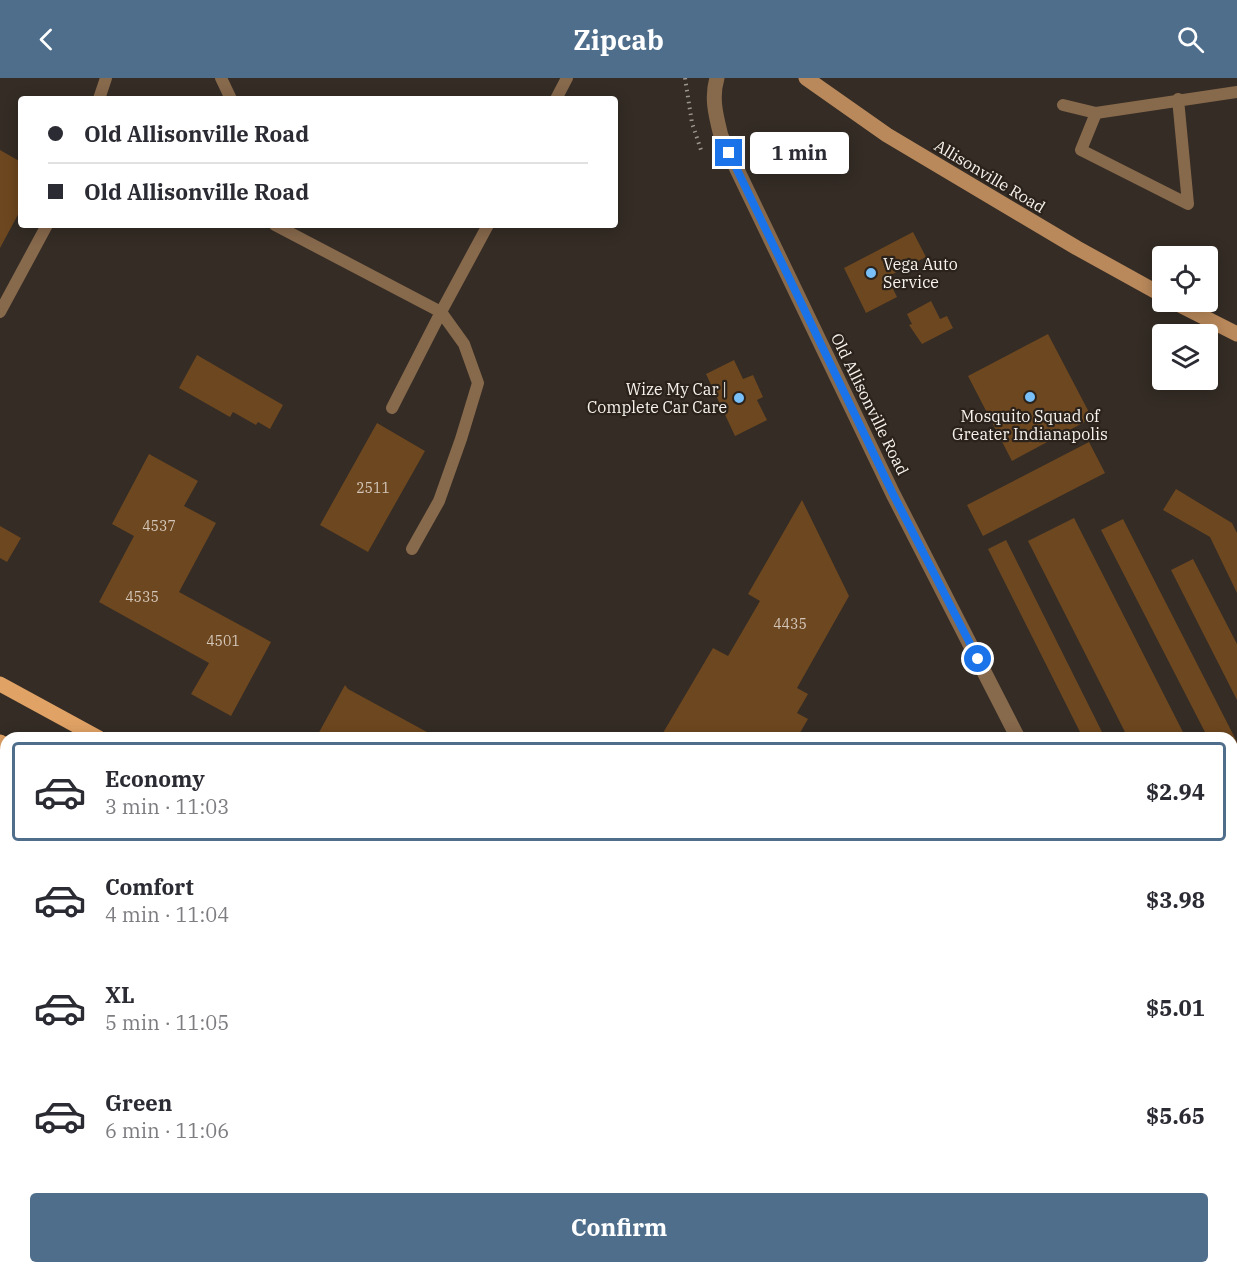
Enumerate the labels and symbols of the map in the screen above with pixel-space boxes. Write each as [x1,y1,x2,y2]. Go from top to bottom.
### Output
callout: 1 min [750,132,849,174]
street label: Allisonville Road [931,135,1049,217]
route end [715,139,742,166]
place label: Vega Auto Service [883,254,958,292]
marker: Vega Auto Service [864,266,878,280]
street label: Old Allisonville Road [827,330,913,479]
place label: Wize My Car | Complete Car Care [587,379,727,417]
marker: Mosquito Squad of Greater Indianapolis [1023,390,1037,404]
marker: Wize My Car | Complete Car Care [732,391,746,405]
place label: Mosquito Squad of Greater Indianapolis [952,406,1108,444]
house number: 2511 [356,479,390,497]
house number: 4537 [142,517,176,535]
house number: 4535 [125,588,159,606]
house number: 4435 [773,615,807,633]
house number: 4501 [206,632,240,650]
route start [964,645,991,672]

